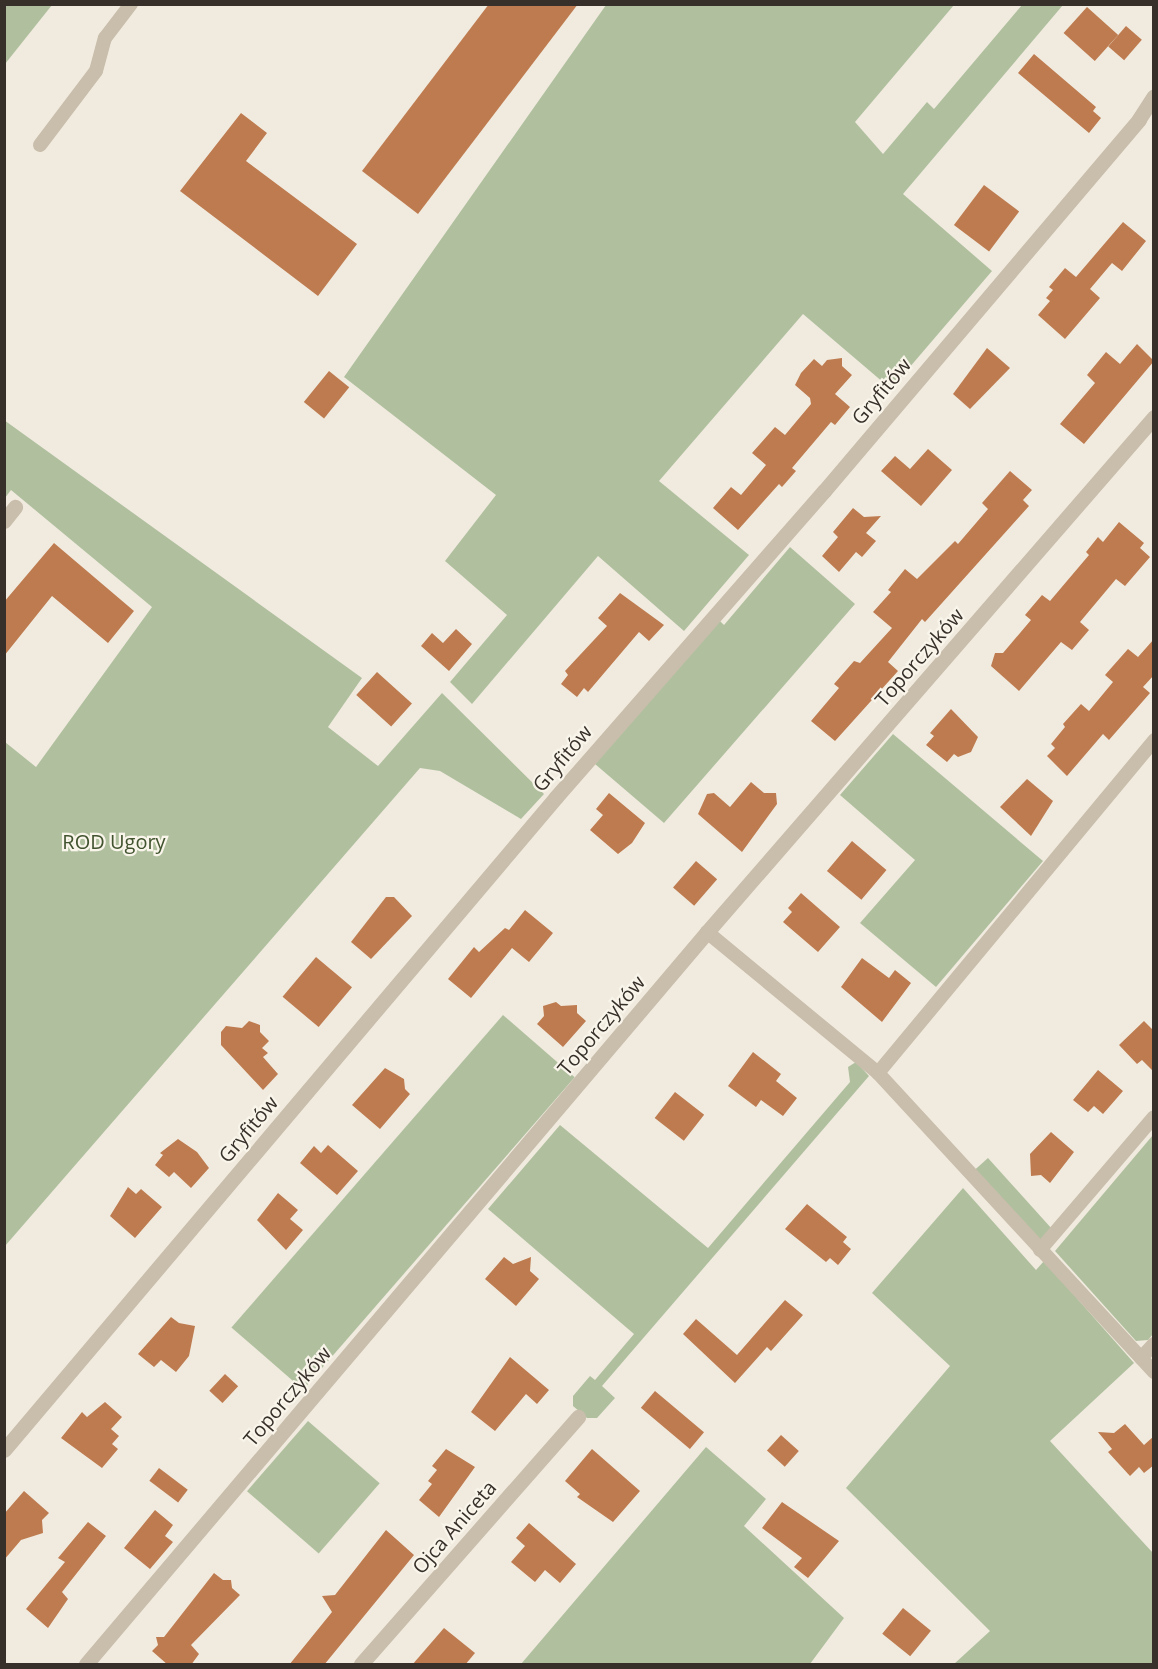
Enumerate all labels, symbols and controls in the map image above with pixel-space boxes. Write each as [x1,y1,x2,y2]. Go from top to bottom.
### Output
street label: Gryfitów [846,353,916,429]
street label: Toporczyków [870,603,968,711]
street label: Gryfitów [527,720,597,796]
park label: ROD Ugory [62,829,166,853]
street label: Toporczyków [552,970,650,1080]
street label: Gryfitów [213,1091,283,1167]
street label: Toporczyków [238,1341,336,1451]
street label: Ojca Aniceta [407,1476,501,1578]

